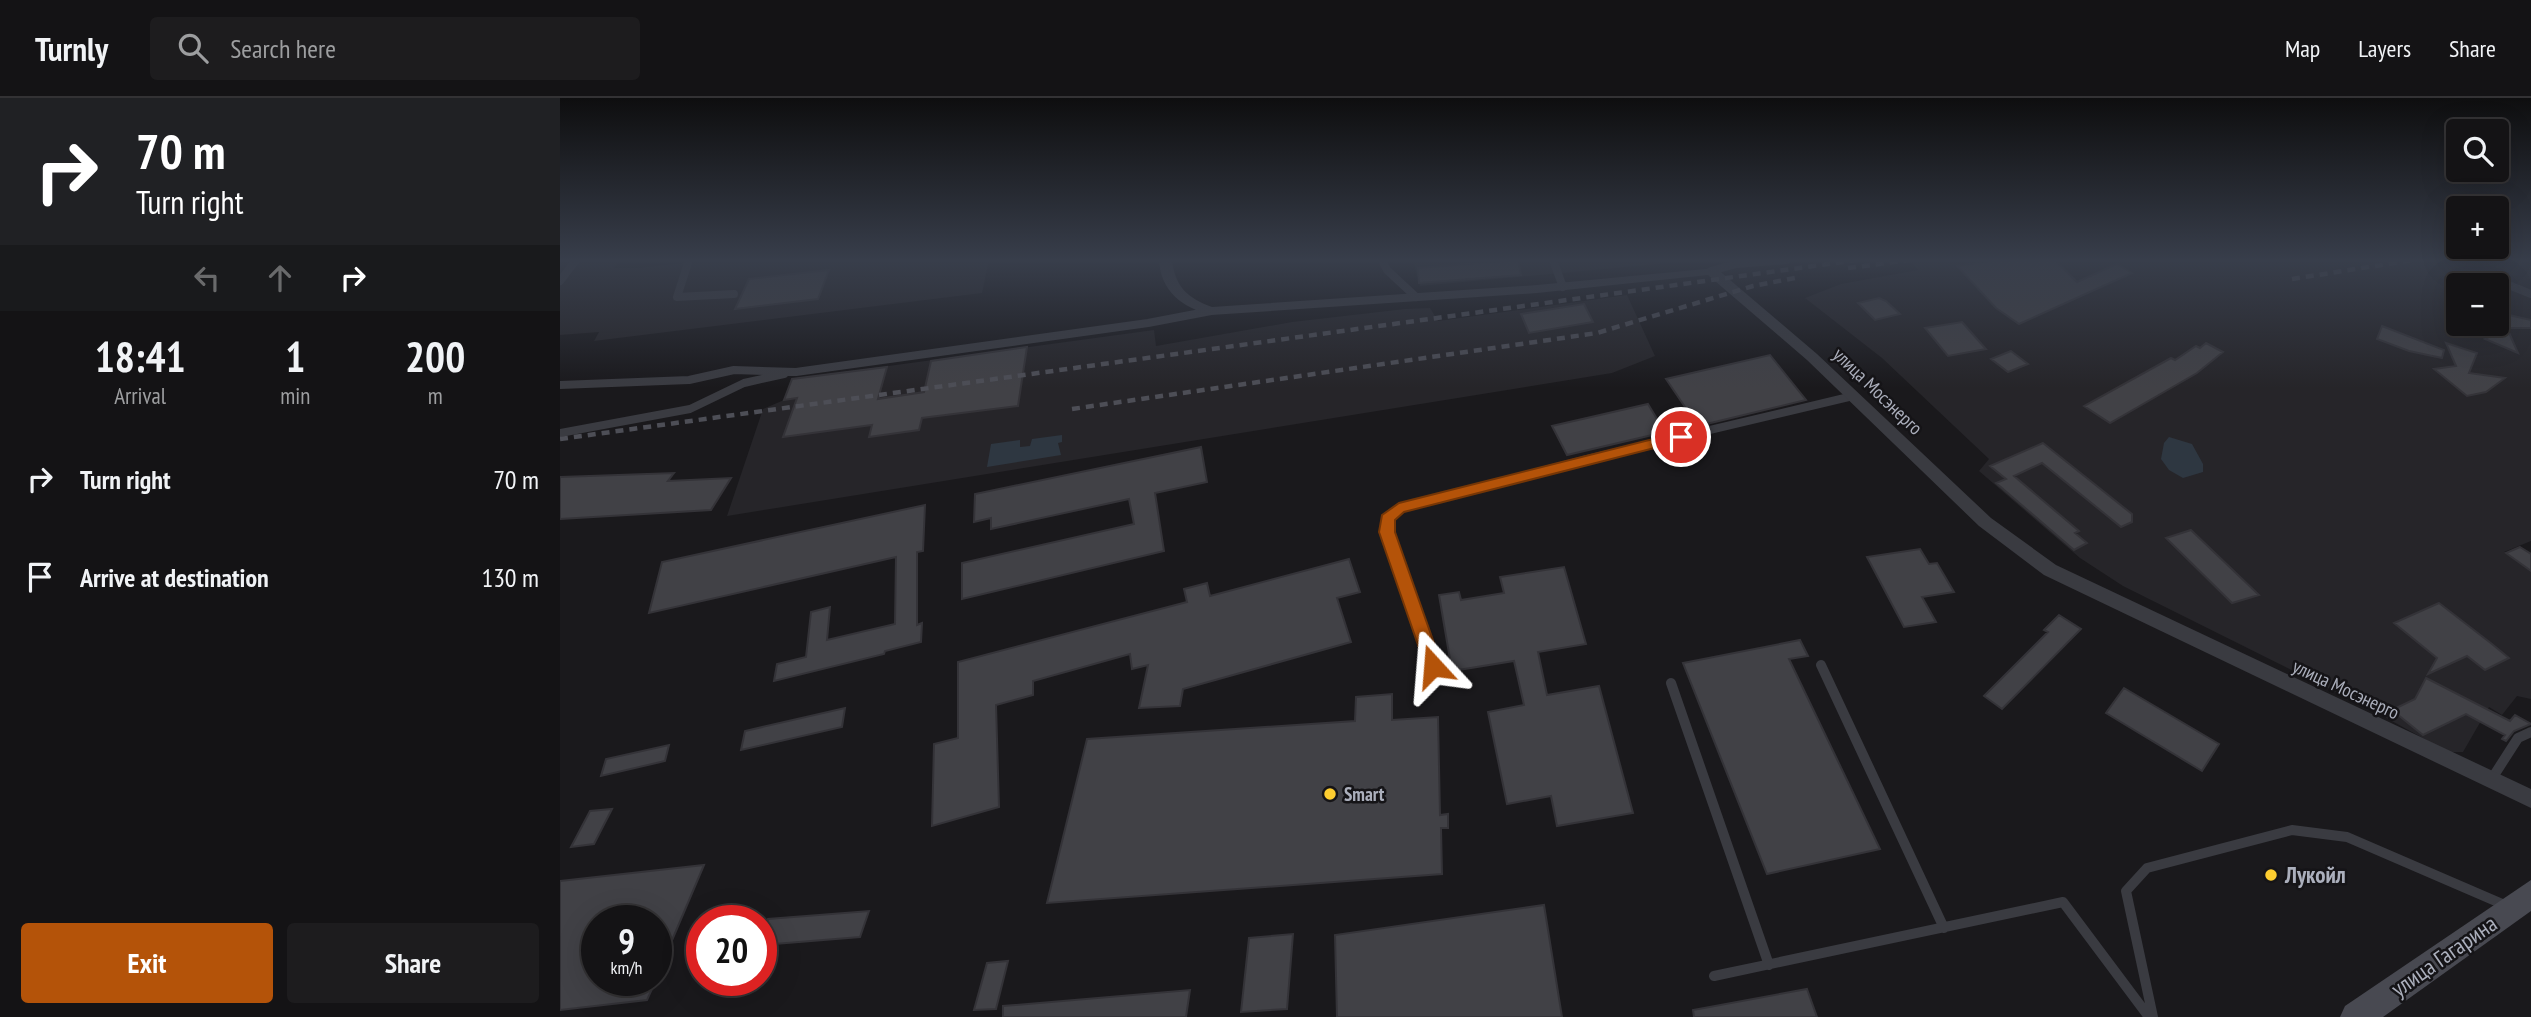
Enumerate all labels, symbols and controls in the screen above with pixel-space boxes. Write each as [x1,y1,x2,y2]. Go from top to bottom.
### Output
search box [150,17,640,80]
text: Turnly [35,27,108,70]
icon: search [174,29,212,67]
text: Search here [230,32,336,65]
text: Map [2285,33,2320,64]
text: Layers [2358,33,2411,64]
text: Share [2449,33,2496,64]
text: 70 m [136,119,225,183]
map controls [2446,119,2509,336]
button: search [2446,119,2509,182]
icon: right [21,126,112,217]
text: Turn right [136,181,244,223]
button: + [2446,196,2509,259]
icon: left [188,259,226,297]
icon: ahead [261,259,299,297]
icon: right [334,259,372,297]
button: − [2446,273,2509,336]
text: 18:41 [95,329,186,384]
text: 1 [285,329,305,384]
text: 200 [405,329,465,384]
street label: улица Мосэнерго [1828,342,1928,440]
text: Arrival [114,381,166,410]
text: min [280,381,310,410]
text: m [428,381,443,410]
pin [1651,407,1711,467]
icon: arrive [1662,418,1700,456]
icon: right [21,460,59,498]
text: Turn right [80,463,171,496]
text: 70 m [493,463,539,496]
icon: arrive [21,558,59,596]
text: Arrive at destination [80,561,269,594]
text: 130 m [481,561,539,594]
position arrow [1396,629,1470,703]
street label: улица Мосэнерго [2289,654,2403,724]
place label: Smart [1344,782,1385,806]
marker: Smart [1322,786,1338,802]
place label: Лукойл [2284,860,2346,889]
marker: Лукойл [2263,867,2279,883]
speed limit sign: 20 [686,905,777,996]
street label: улица Гагарина [2385,909,2502,1003]
text: 9 [618,918,635,964]
button: Exit [21,923,273,1003]
button: Share [287,923,539,1003]
text: km/h [611,956,642,979]

